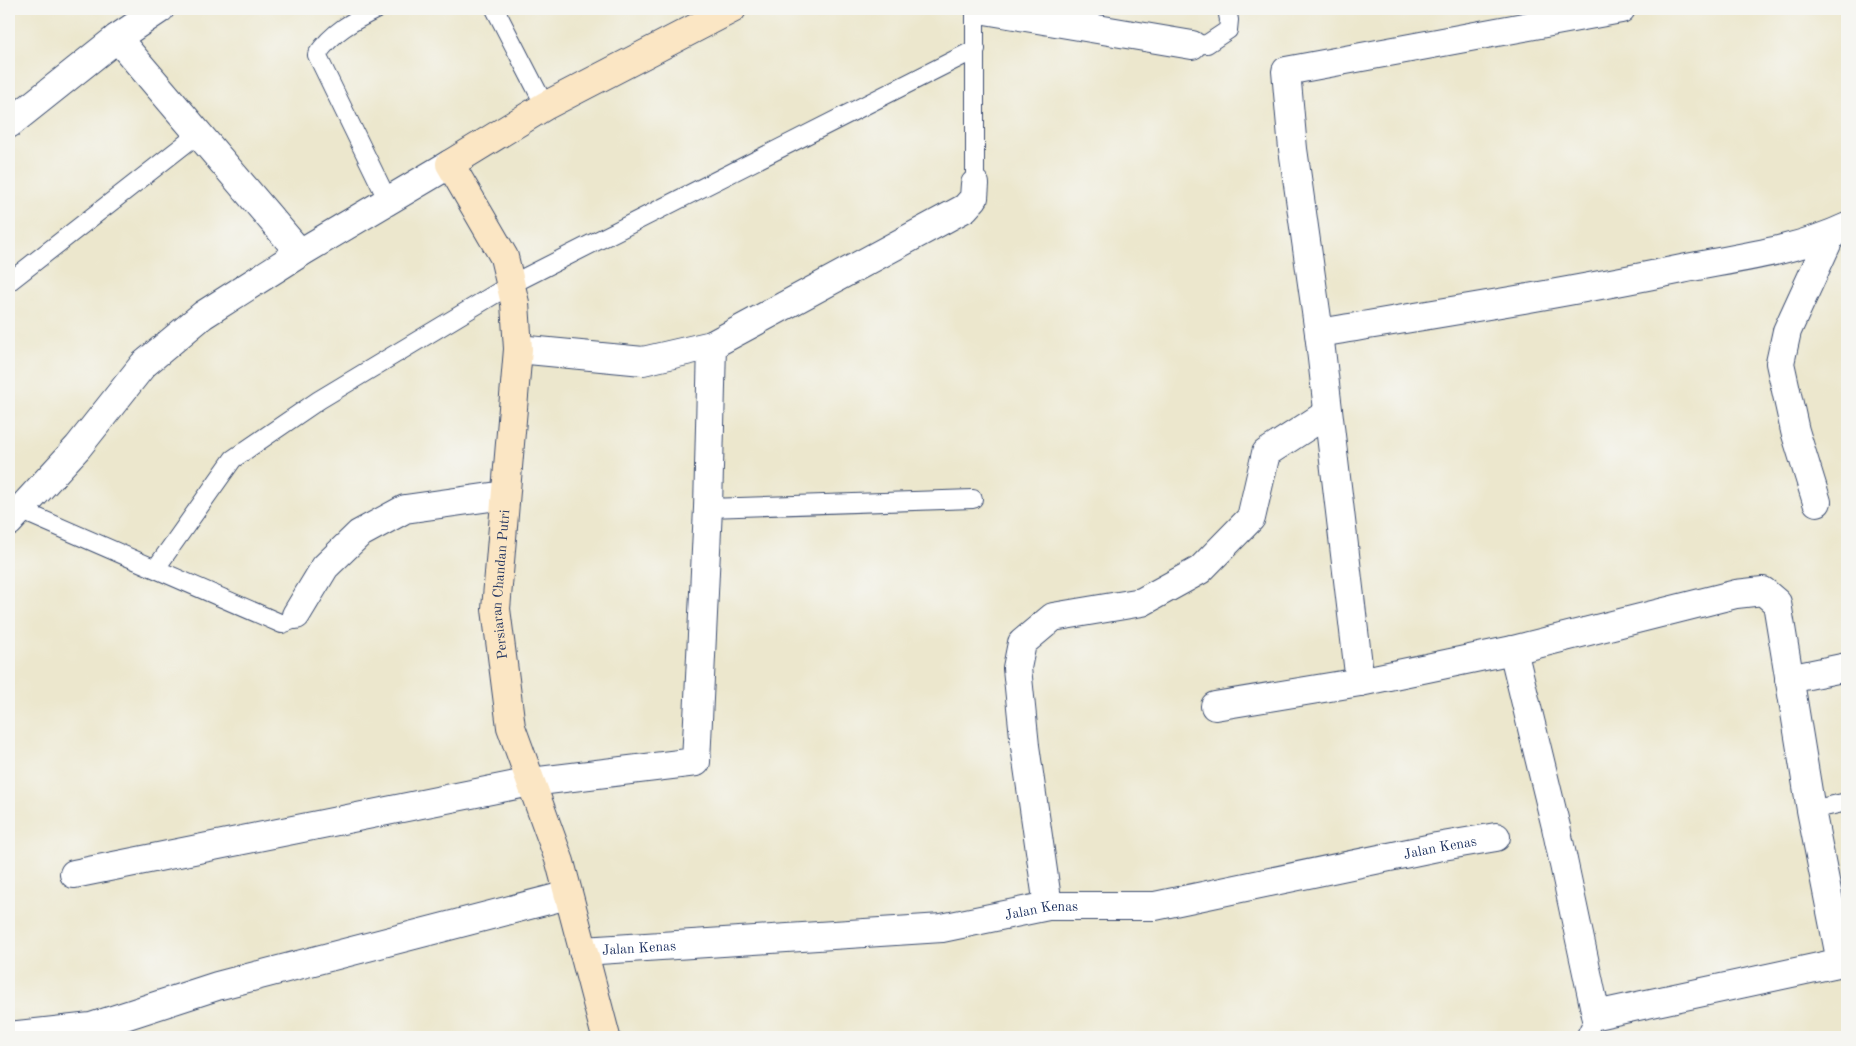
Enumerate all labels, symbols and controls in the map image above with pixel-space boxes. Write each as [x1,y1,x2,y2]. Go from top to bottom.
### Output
street label: Persiaran Chandan Putri [490,509,512,660]
street label: Jalan Kenas [1402,834,1478,862]
street label: Jalan Kenas [1004,899,1078,923]
street label: Jalan Kenas [601,939,676,958]

